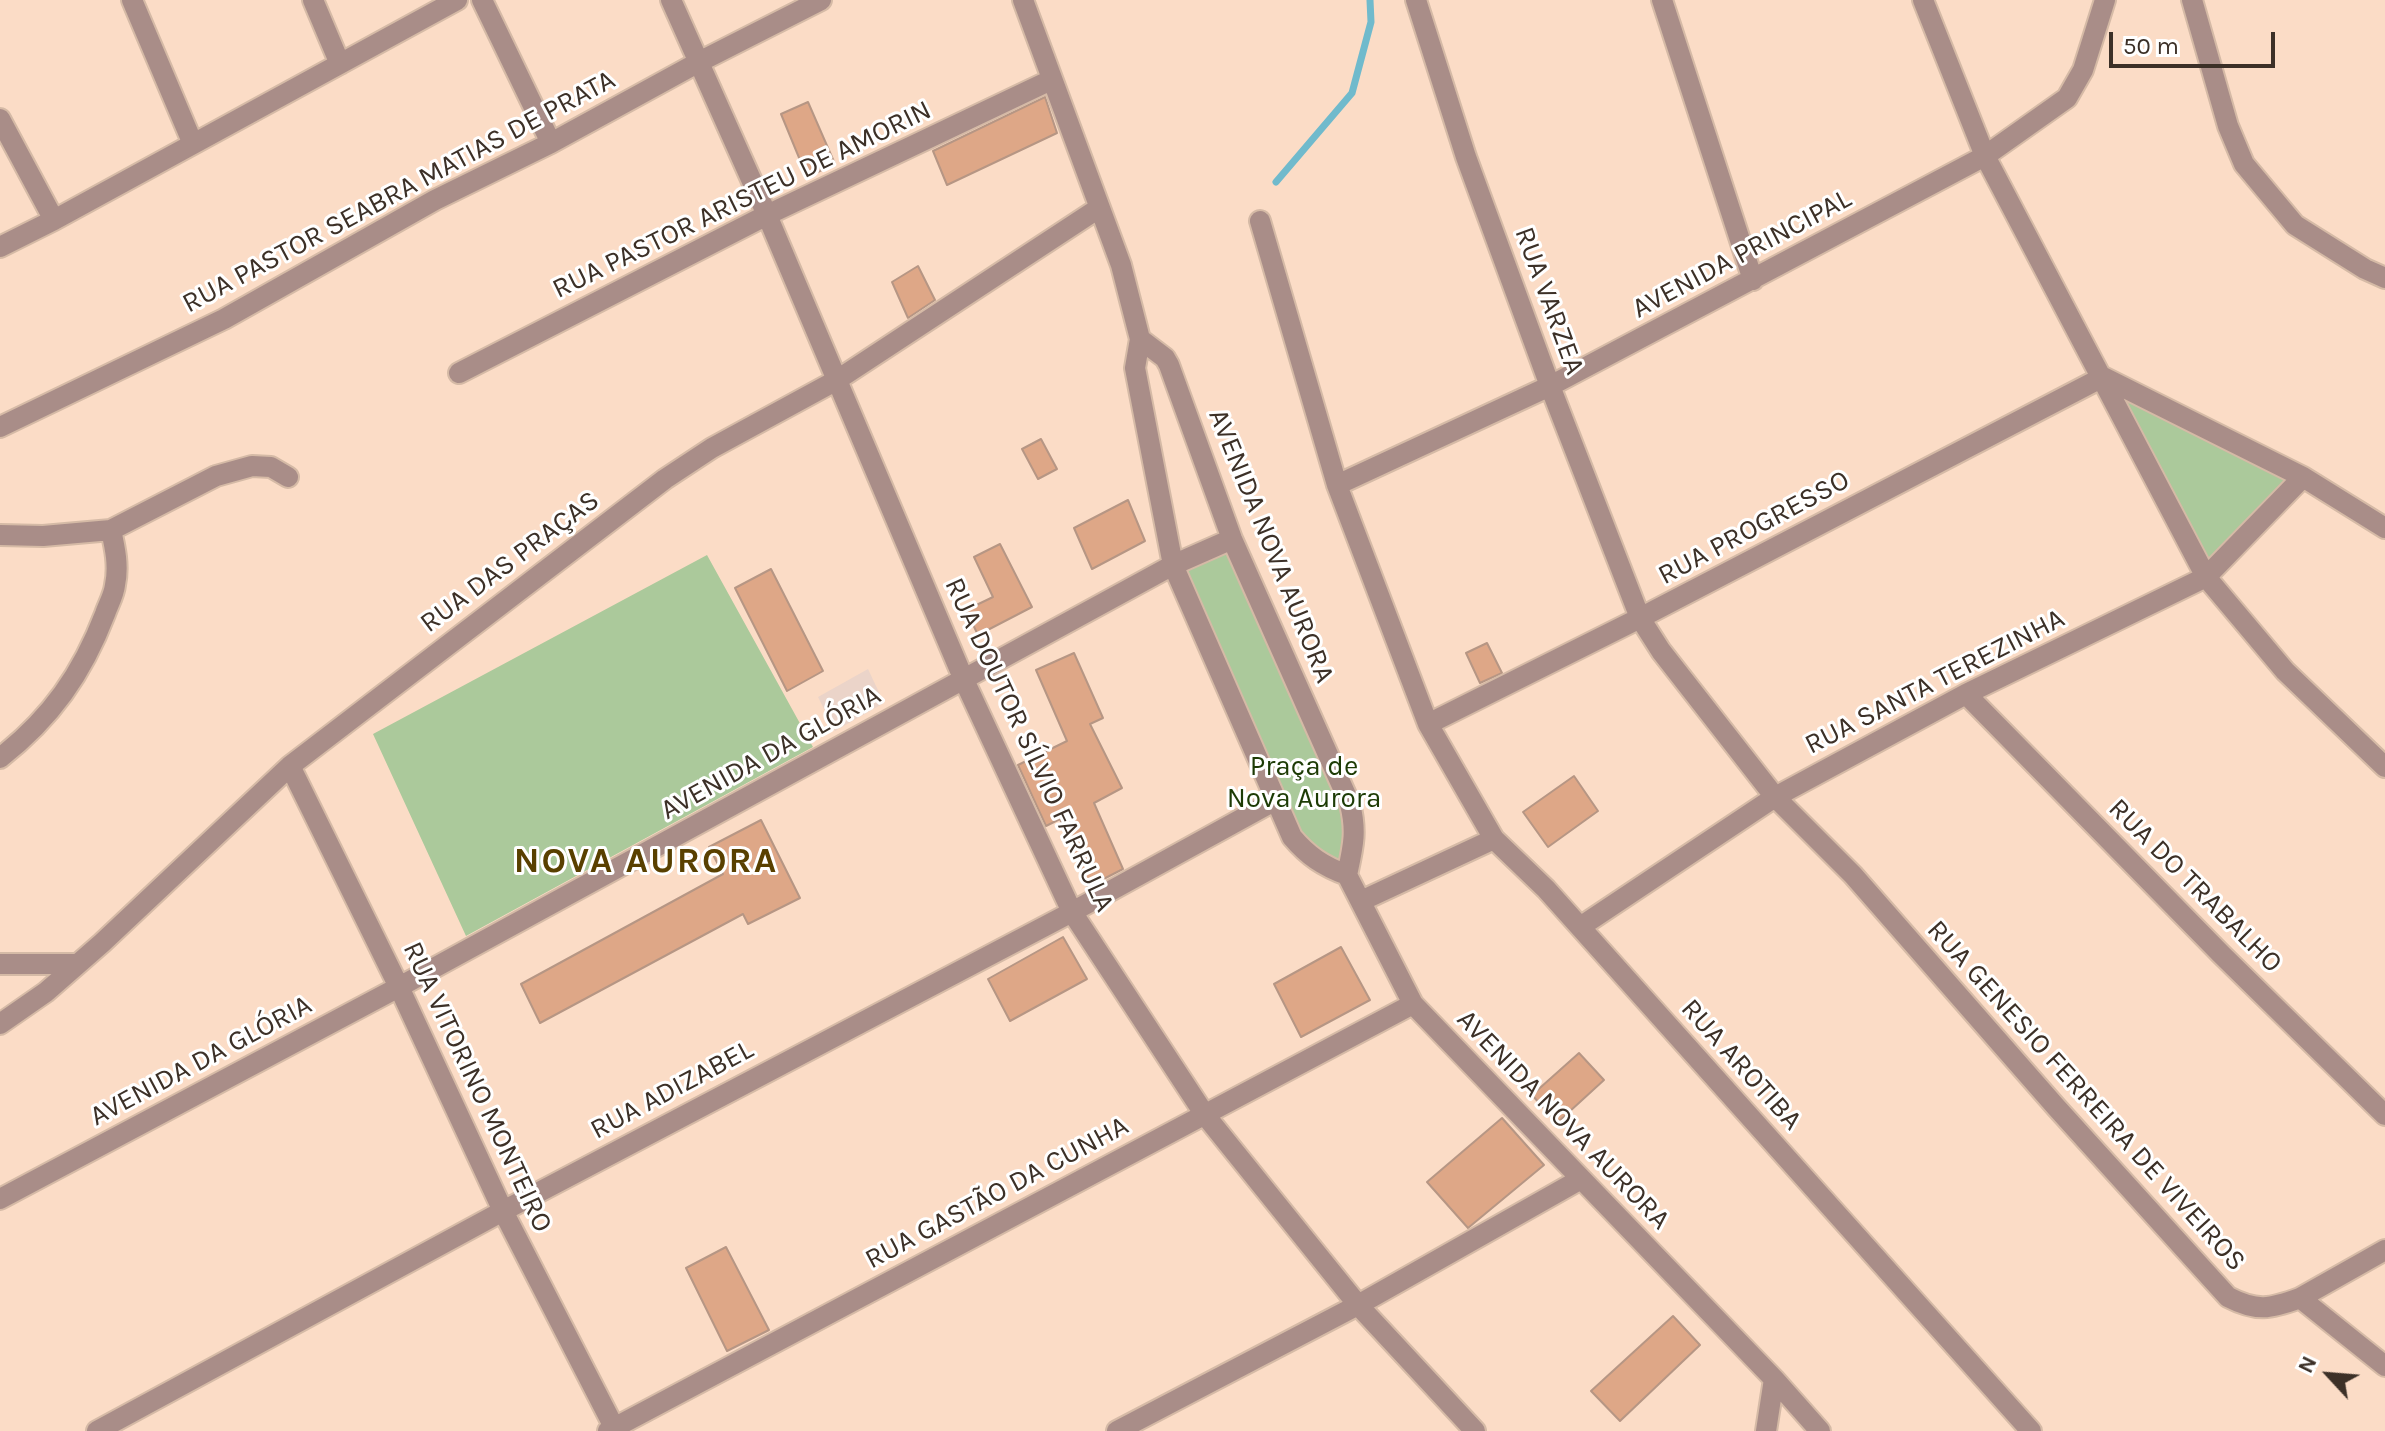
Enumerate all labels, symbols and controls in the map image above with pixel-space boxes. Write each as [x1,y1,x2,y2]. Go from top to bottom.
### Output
scale bar [2113,16,2279,66]
text: 50 m [2123,32,2179,60]
street label: RUA PASTOR SEABRA MATIAS DE PRATA [177,63,621,321]
street label: RUA PASTOR ARISTEU DE AMORIN [547,93,937,307]
street label: AVENIDA PRINCIPAL [1627,182,1857,326]
street label: RUA VARZEA [1507,223,1591,379]
street label: AVENIDA NOVA AURORA [1201,404,1341,688]
street label: RUA PROGRESSO [1653,463,1855,593]
street label: RUA DAS PRAÇAS [414,484,606,640]
street label: RUA DOUTOR SÍLVIO FARRULA [937,573,1121,917]
street label: RUA SANTA TEREZINHA [1800,602,2070,762]
street label: AVENIDA DA GLÓRIA [655,679,887,827]
park label: Praça de Nova Aurora [1227,750,1381,816]
street label: RUA DO TRABALHO [2101,792,2289,980]
district label: NOVA AURORA [514,840,778,884]
street label: RUA GENESIO FERREIRA DE VIVEIROS [1919,914,2253,1278]
street label: RUA VITORINO MONTEIRO [395,936,559,1238]
street label: AVENIDA DA GLÓRIA [84,988,318,1134]
street label: RUA AROTIBA [1673,993,1809,1137]
street label: AVENIDA NOVA AURORA [1449,1003,1677,1237]
street label: RUA ADIZABEL [585,1033,759,1147]
street label: RUA GASTÃO DA CUNHA [860,1109,1134,1277]
north arrow [2289,1335,2369,1415]
text: N [2292,1352,2323,1377]

